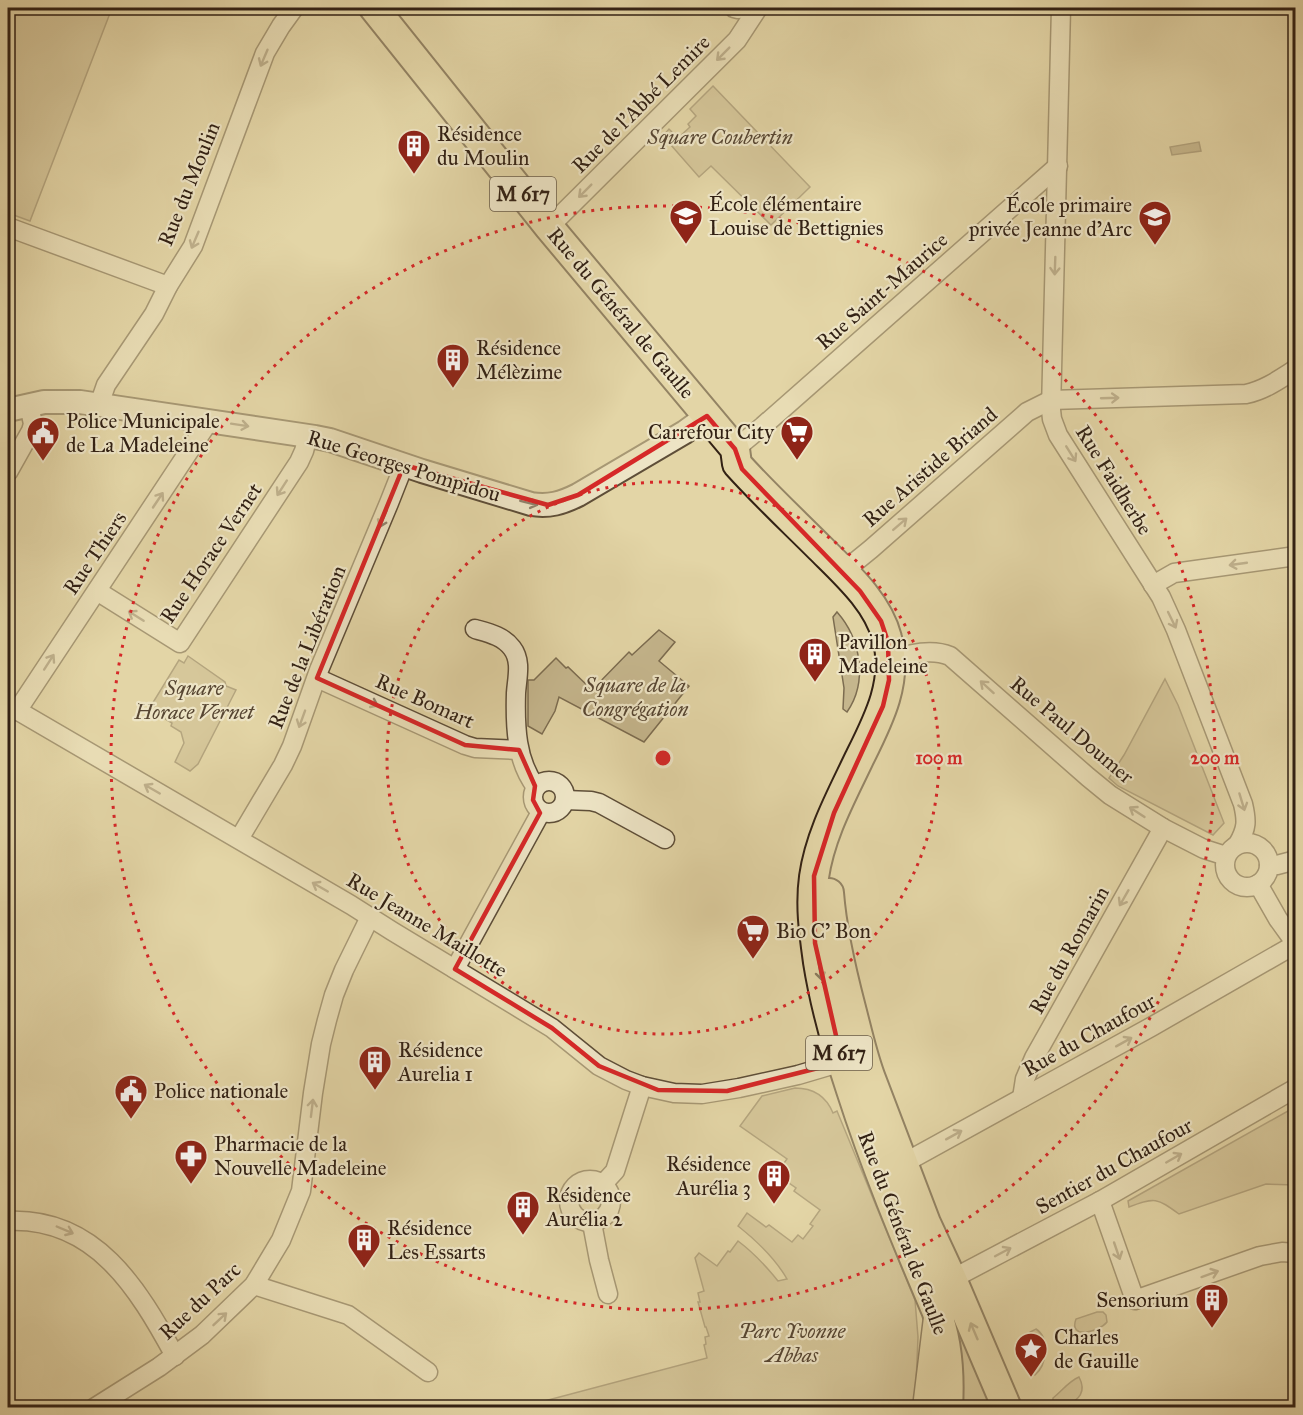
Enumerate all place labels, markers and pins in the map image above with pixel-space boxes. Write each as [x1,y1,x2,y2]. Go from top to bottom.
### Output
place label: Résidence du Moulin [437,121,529,171]
building icon: Résidence du Moulin [396,128,432,175]
place label: École élémentaire Louise de Bettignies [709,190,883,241]
place label: École primaire privée Jeanne d'Arc [968,191,1132,242]
school or university icon: École élémentaire Louise de Bettignies [668,198,704,245]
school or university icon: École primaire privée Jeanne d'Arc [1137,199,1173,246]
place label: Résidence Mélèzime [476,335,563,385]
building icon: Résidence Mélèzime [435,342,471,389]
place label: Police Municipale de La Madeleine [66,408,220,458]
supermarket icon: Carrefour City [779,414,815,461]
public building icon: Police Municipale de La Madeleine [25,415,61,462]
place label: Carrefour City [648,419,775,445]
place label: Pavillon Madeleine [838,629,928,679]
building icon: Pavillon Madeleine [797,636,833,683]
centre of rings [653,748,673,768]
supermarket icon: Bio C' Bon [735,913,771,960]
place label: Bio C' Bon [776,918,871,944]
place label: Résidence Aurelia 1 [397,1037,483,1087]
building icon: Résidence Aurelia 1 [357,1044,393,1091]
public building icon: Police nationale [113,1073,149,1120]
place label: Police nationale [154,1078,289,1104]
place label: Pharmacie de la Nouvelle Madeleine [214,1131,387,1181]
pharmacy icon: Pharmacie de la Nouvelle Madeleine [173,1138,209,1185]
place label: Résidence Aurélia 3 [666,1151,751,1201]
building icon: Résidence Aurélia 3 [756,1158,792,1205]
place label: Résidence Aurélia 2 [545,1182,631,1232]
building icon: Résidence Aurélia 2 [505,1189,541,1236]
place label: Résidence Les Essarts [387,1215,486,1265]
building icon: Résidence Les Essarts [346,1222,382,1269]
building icon: Sensorium [1194,1282,1230,1329]
place label: Sensorium [1096,1287,1189,1313]
place label: Charles de Gauille [1054,1324,1139,1374]
place icon: Charles de Gauille [1013,1331,1049,1378]

